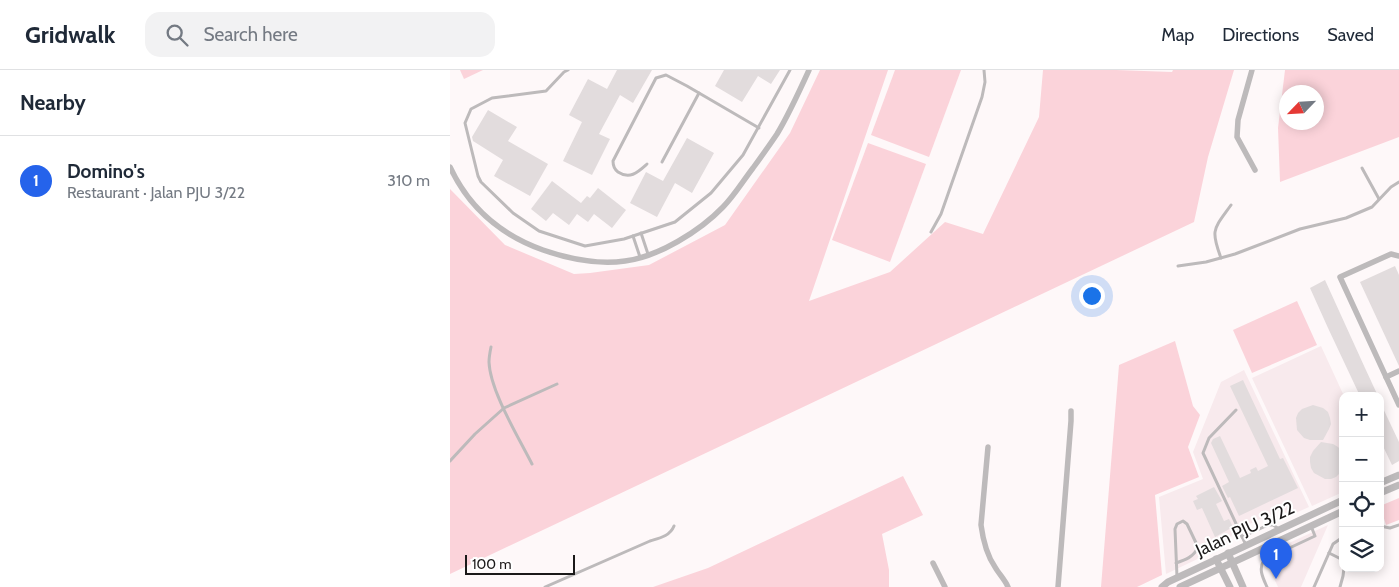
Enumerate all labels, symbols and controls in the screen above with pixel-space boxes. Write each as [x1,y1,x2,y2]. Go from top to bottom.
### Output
search box [145,12,495,57]
text: Gridwalk [25,20,115,49]
icon: search [163,21,191,49]
text: Search here [203,23,298,46]
text: Map [1161,24,1194,46]
text: Directions [1222,24,1299,46]
text: Saved [1327,24,1374,46]
north arrow [1279,85,1324,130]
text: Nearby [20,90,86,115]
text: Domino's [67,160,145,183]
text: 1 [33,171,39,190]
text: 310 m [387,171,430,190]
text: Restaurant · Jalan PJU 3/22 [67,183,245,202]
your location [1079,283,1105,309]
map controls [1339,392,1384,572]
button: + [1339,392,1384,437]
button: − [1339,437,1384,482]
button: locate [1339,482,1384,527]
street label: Jalan PJU 3/22 [1191,497,1298,562]
button: layers [1339,527,1384,572]
pin: 1 [1260,538,1292,579]
scale bar [465,552,575,575]
text: 100 m [472,555,512,573]

